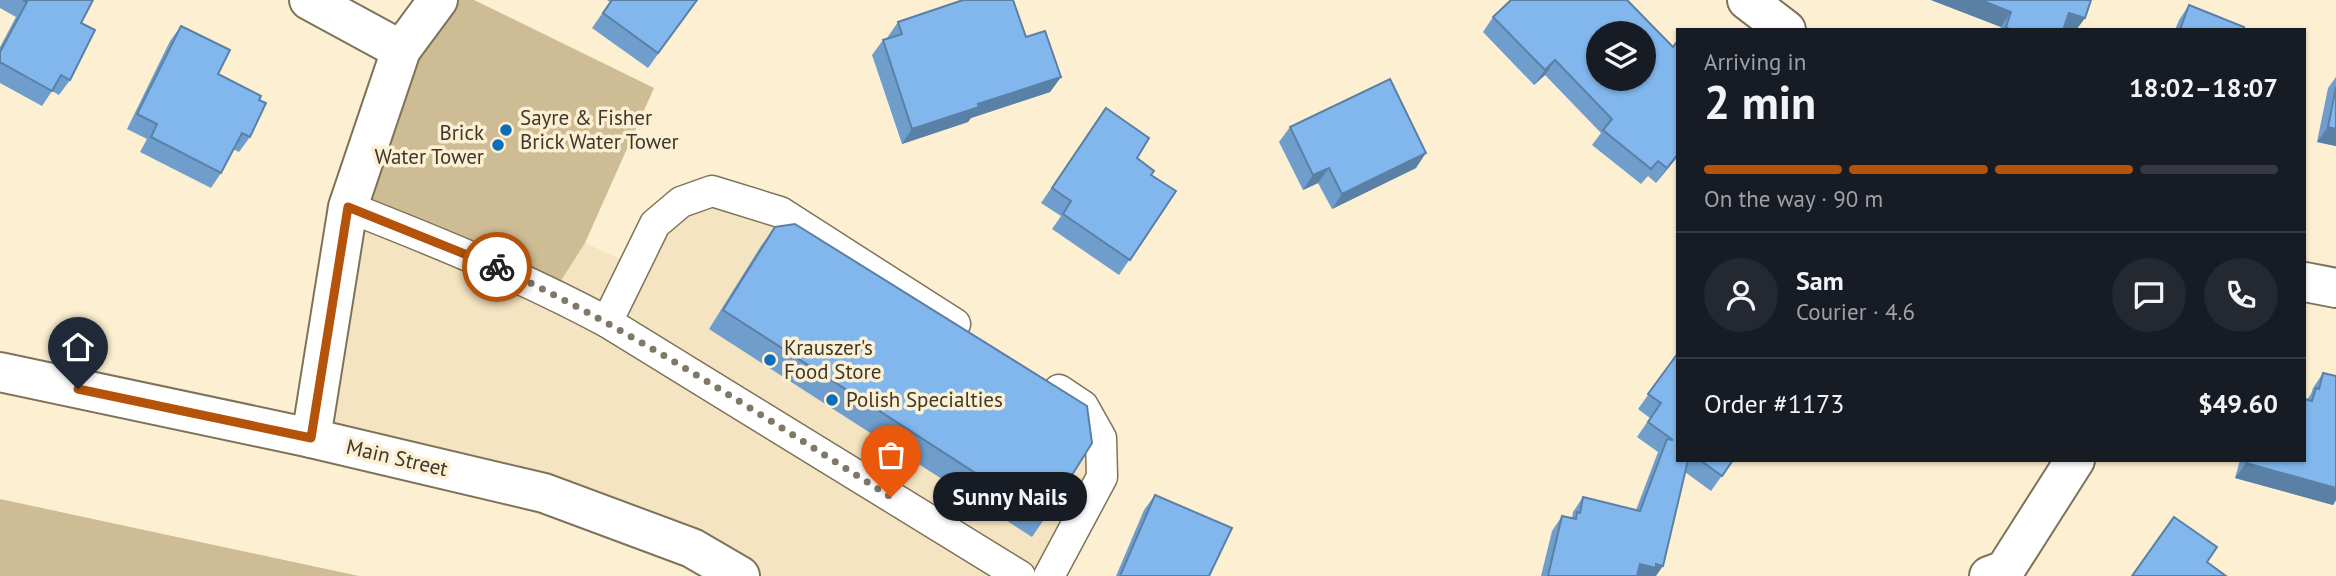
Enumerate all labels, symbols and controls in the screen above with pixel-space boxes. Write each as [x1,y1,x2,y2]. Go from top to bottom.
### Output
map controls [1586,21,1656,91]
button: layers [1586,21,1656,91]
text: Arriving in [1704,47,1806,76]
text: 18:02–18:07 [2129,71,2278,104]
text: 2 min [1704,72,1816,132]
place label: Sayre & Fisher Brick Water Tower [520,104,679,155]
place label: Brick Water Tower [374,119,484,170]
marker: Sayre & Fisher Brick Water Tower [498,122,514,138]
marker: Brick Water Tower [490,137,506,153]
text: On the way · 90 m [1704,184,1883,213]
courier [462,232,532,302]
icon: bike [478,248,516,286]
button: person [1704,258,1778,332]
button: chat [2112,258,2186,332]
button: phone [2204,258,2278,332]
text: Sam [1796,264,1844,297]
text: Courier · 4.6 [1796,297,1915,326]
pin [48,317,108,389]
icon: home [59,328,97,366]
place label: Krauszer's Food Store [784,334,881,385]
marker: Krauszer's Food Store [762,352,778,368]
place label: Polish Specialties [846,386,1003,413]
text: Order #1173 [1704,387,1844,420]
text: $49.60 [2198,387,2278,420]
marker: Polish Specialties [824,392,840,408]
pin [861,425,921,497]
street label: Main Street [344,433,451,482]
icon: bag [872,436,910,474]
callout: Sunny Nails [933,472,1087,522]
text: Sunny Nails [953,482,1067,511]

